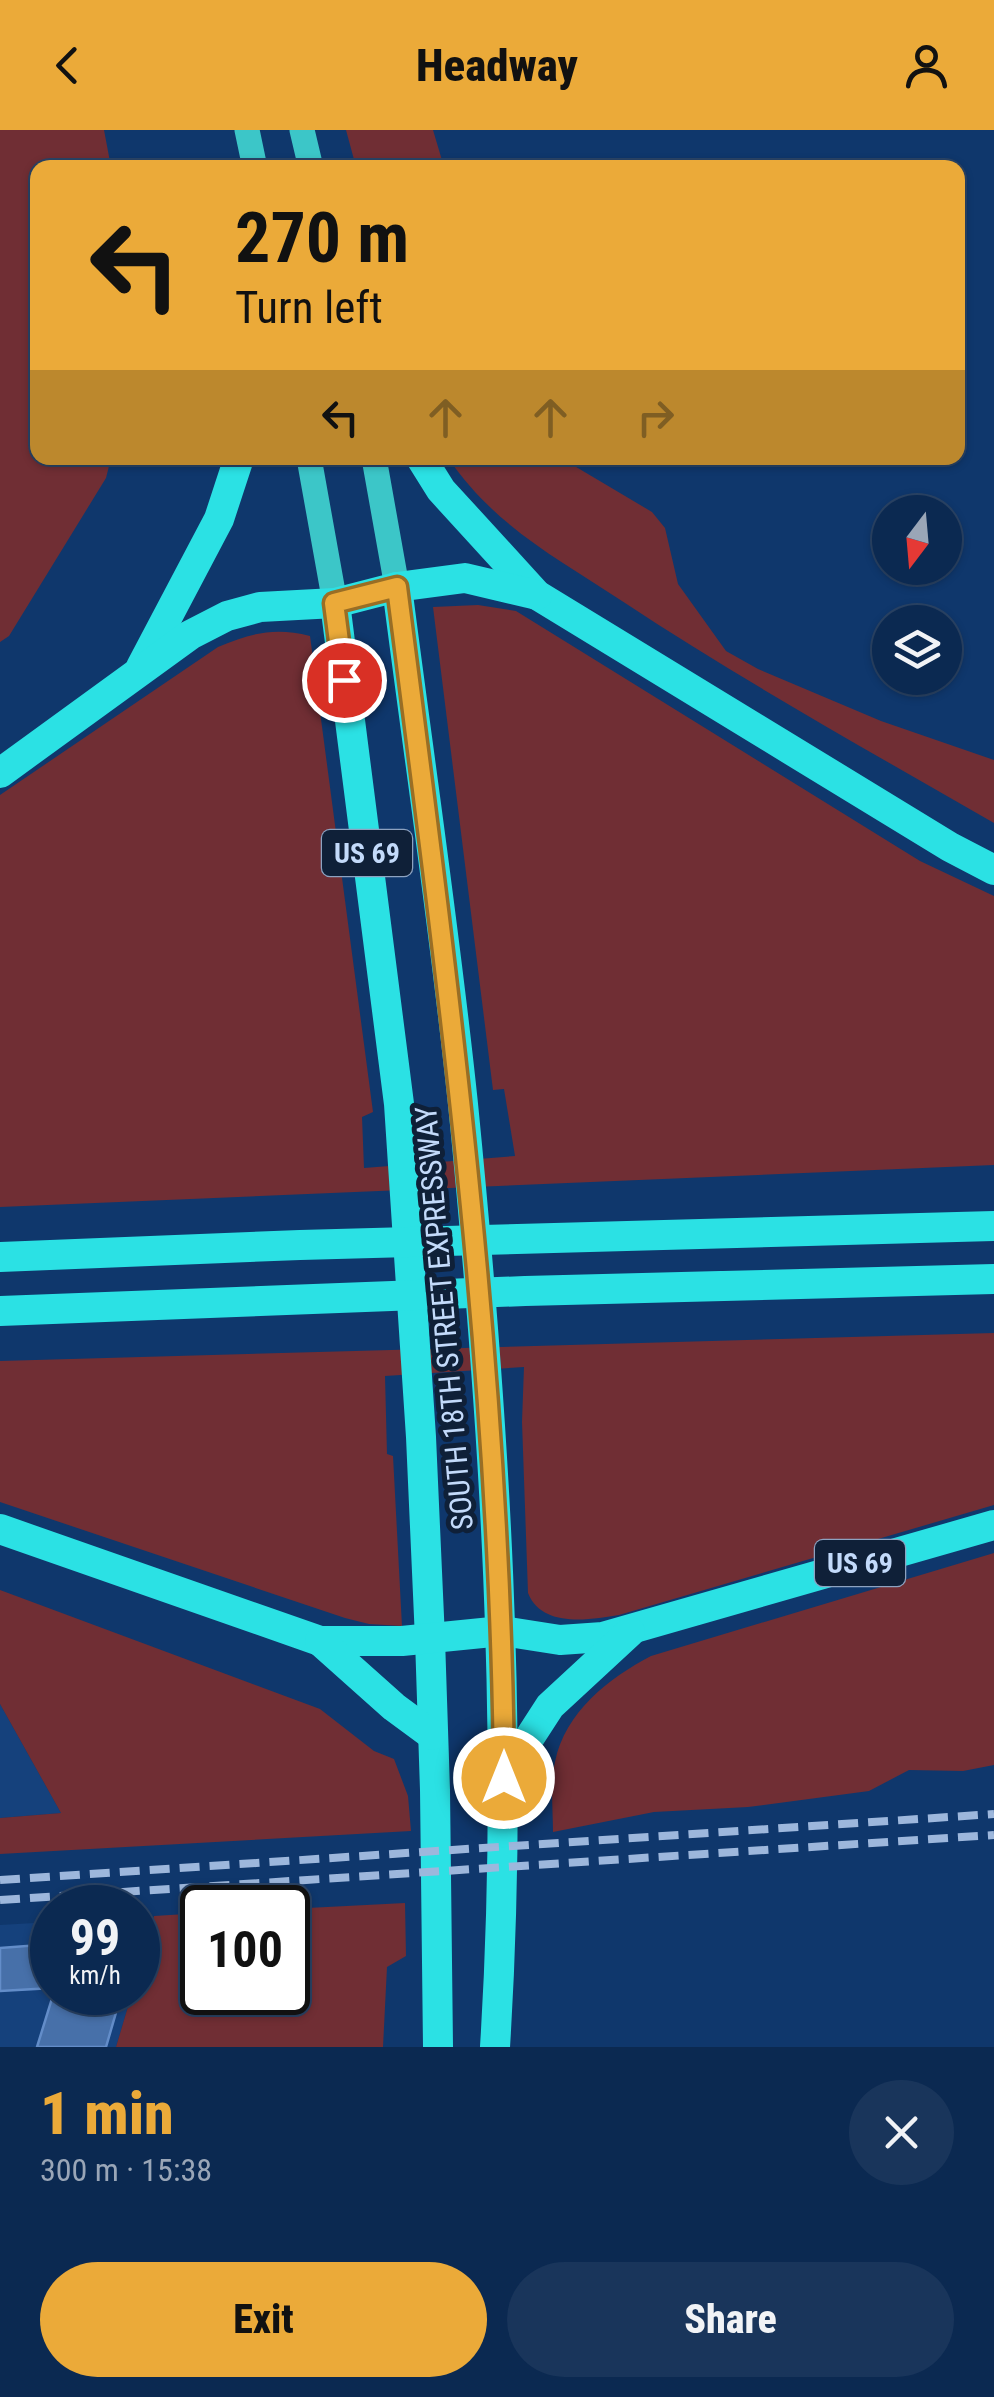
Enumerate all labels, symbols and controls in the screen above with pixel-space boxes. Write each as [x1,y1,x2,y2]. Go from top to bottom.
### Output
icon: back [40,38,95,93]
icon: person [899,38,954,93]
text: Headway [416,39,578,92]
text: 270 m [235,197,409,279]
icon: left [70,200,200,330]
text: Turn left [235,281,383,334]
icon: left [313,390,368,445]
icon: ahead [418,390,473,445]
icon: ahead [523,390,578,445]
icon: right [628,390,683,445]
north arrow [872,495,962,585]
map controls [872,495,962,695]
button: layers [872,605,962,695]
pin [302,638,387,723]
icon: arrive [317,653,372,708]
road number: US 69 [322,830,412,876]
street label: SOUTH 18TH STREET EXPRESSWAY [408,1104,480,1531]
road number: US 69 [815,1540,905,1586]
position arrow [452,1726,556,1830]
speed limit sign: 100 [180,1885,310,2015]
text: 99 [70,1909,120,1967]
text: km/h [69,1961,121,1990]
text: 1 min [40,2078,174,2149]
button: close [849,2080,954,2185]
text: 300 m · 15:38 [40,2151,212,2189]
button: Exit [40,2262,487,2377]
button: Share [507,2262,954,2377]

